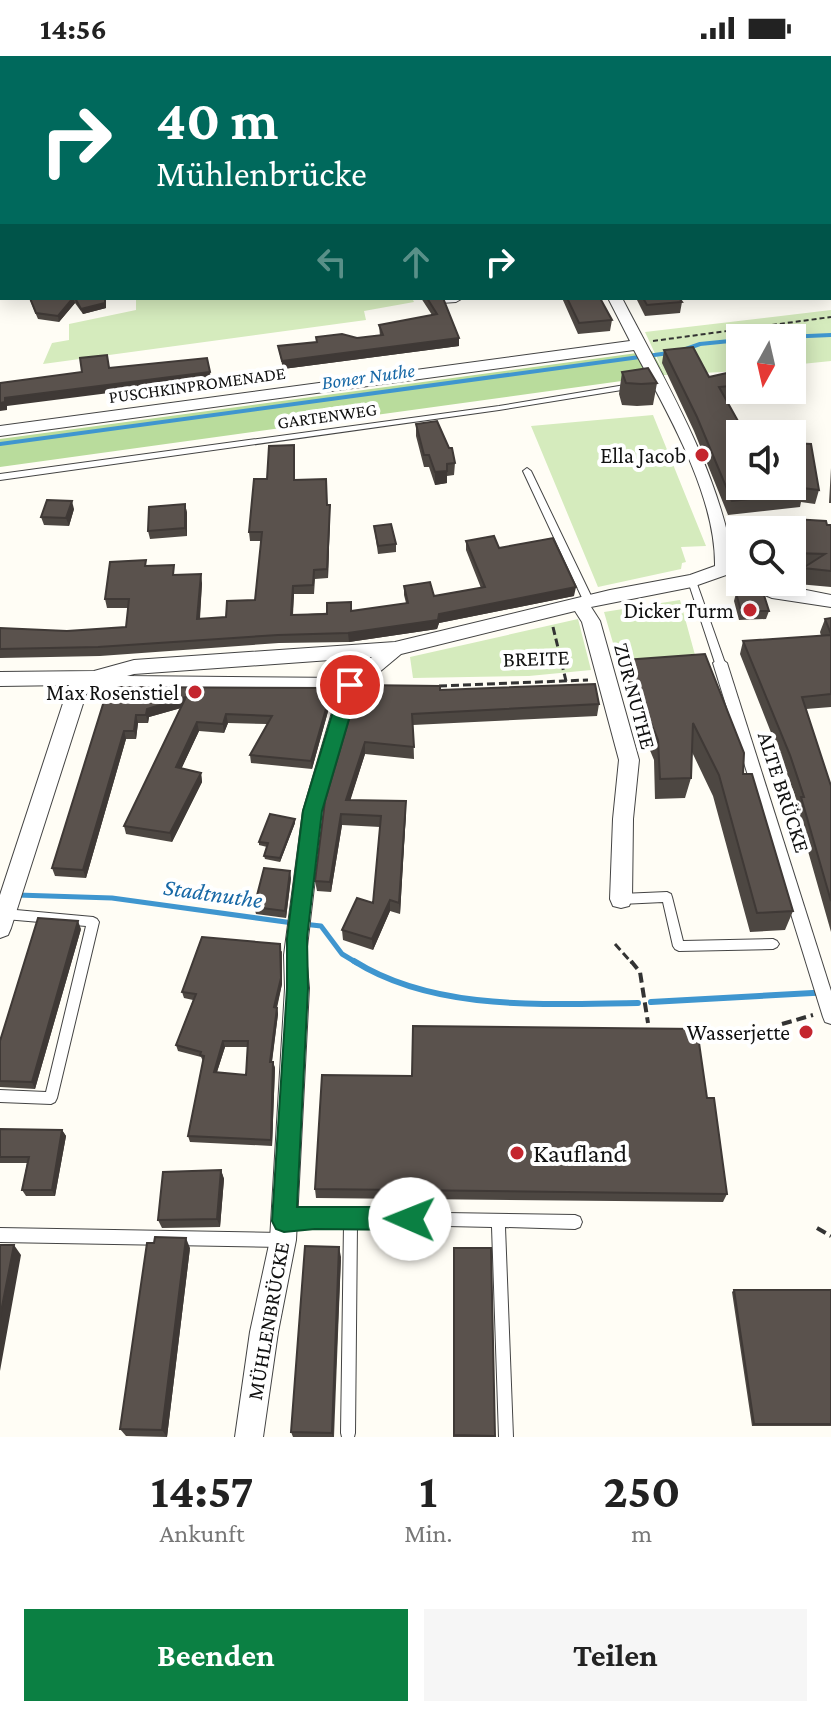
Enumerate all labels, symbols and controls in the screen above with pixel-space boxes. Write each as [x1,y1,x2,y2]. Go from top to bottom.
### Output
text: 14:56 [40,12,107,45]
icon: right [24,88,128,192]
text: 40 m [156,89,278,151]
text: Mühlenbrücke [156,154,367,194]
icon: left [310,240,354,284]
icon: ahead [394,240,438,284]
icon: right [478,240,522,284]
north arrow [726,324,806,404]
map controls [726,324,806,596]
water label: Boner Nuthe [320,359,417,393]
street label: PUSCHKINPROMENADE [107,363,287,407]
street label: GARTENWEG [276,399,378,433]
button: sound [726,420,806,500]
place label: Ella Jacob [600,443,686,468]
marker: Ella Jacob [693,446,711,464]
button: search [726,516,806,596]
place label: Dicker Turm [624,598,734,623]
marker: Dicker Turm [741,601,759,619]
street label: ZUR NUTHE [609,640,661,752]
street label: BREITE [502,644,570,672]
pin [316,651,384,719]
icon: arrive [328,663,372,707]
place label: Max Rosenstiel [46,680,179,705]
marker: Max Rosenstiel [186,683,204,701]
street label: ALTE BRÜCKE [753,728,815,856]
water label: Stadtnuthe [162,873,264,913]
place label: Wasserjette [687,1020,790,1045]
marker: Wasserjette [797,1023,815,1041]
place label: Kaufland [533,1139,628,1168]
marker: Kaufland [508,1144,526,1162]
position arrow [368,1177,452,1261]
street label: MÜHLENBRÜCKE [242,1240,294,1402]
text: 14:57 [151,1464,253,1517]
text: 1 [419,1464,437,1517]
text: 250 [603,1464,680,1517]
text: Ankunft [160,1519,245,1548]
text: Min. [404,1519,452,1548]
text: m [631,1519,652,1548]
button: Beenden [24,1609,408,1701]
button: Teilen [424,1609,807,1701]

